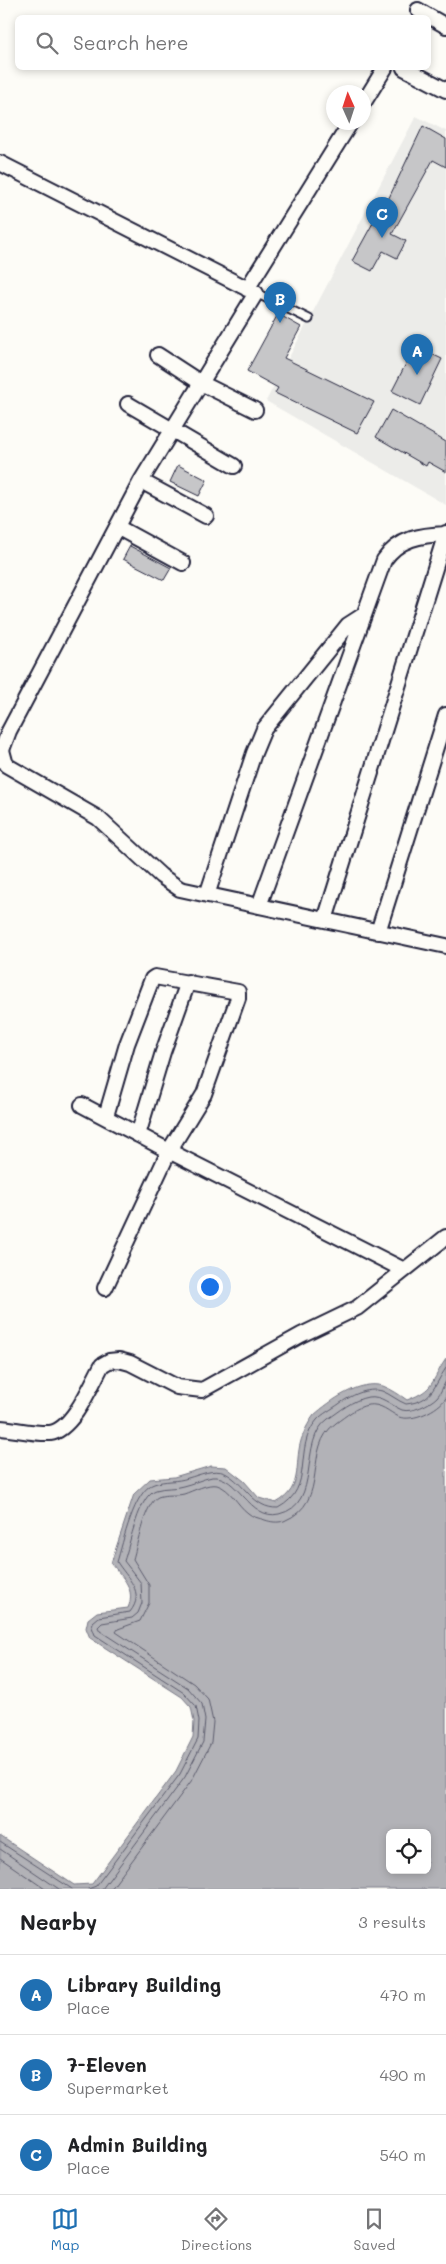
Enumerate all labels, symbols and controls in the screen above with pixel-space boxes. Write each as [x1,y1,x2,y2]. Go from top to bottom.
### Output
search box [15,15,431,70]
icon: search [33,29,61,57]
text: Search here [73,30,189,55]
north arrow [326,85,371,130]
pin: C [366,197,398,238]
pin: B [264,282,296,323]
pin: A [401,334,433,375]
your location [197,1274,223,1300]
map controls [386,1829,431,1874]
button: locate [386,1829,431,1874]
text: Nearby [20,1908,97,1935]
text: 3 results [358,1911,426,1932]
text: Library Building [67,1972,221,1997]
text: A [30,1984,42,2005]
text: 470 m [380,1984,426,2005]
text: Place [67,1997,110,2018]
text: 7-Eleven [67,2052,147,2077]
text: B [31,2064,41,2085]
text: 490 m [379,2064,426,2085]
text: Supermarket [67,2077,169,2098]
text: Admin Building [67,2132,207,2157]
text: C [30,2144,42,2165]
text: 540 m [380,2144,426,2165]
text: Place [67,2157,110,2178]
tab: Map [51,2205,79,2254]
tab: Directions [181,2205,252,2254]
tab: Saved [354,2205,395,2254]

